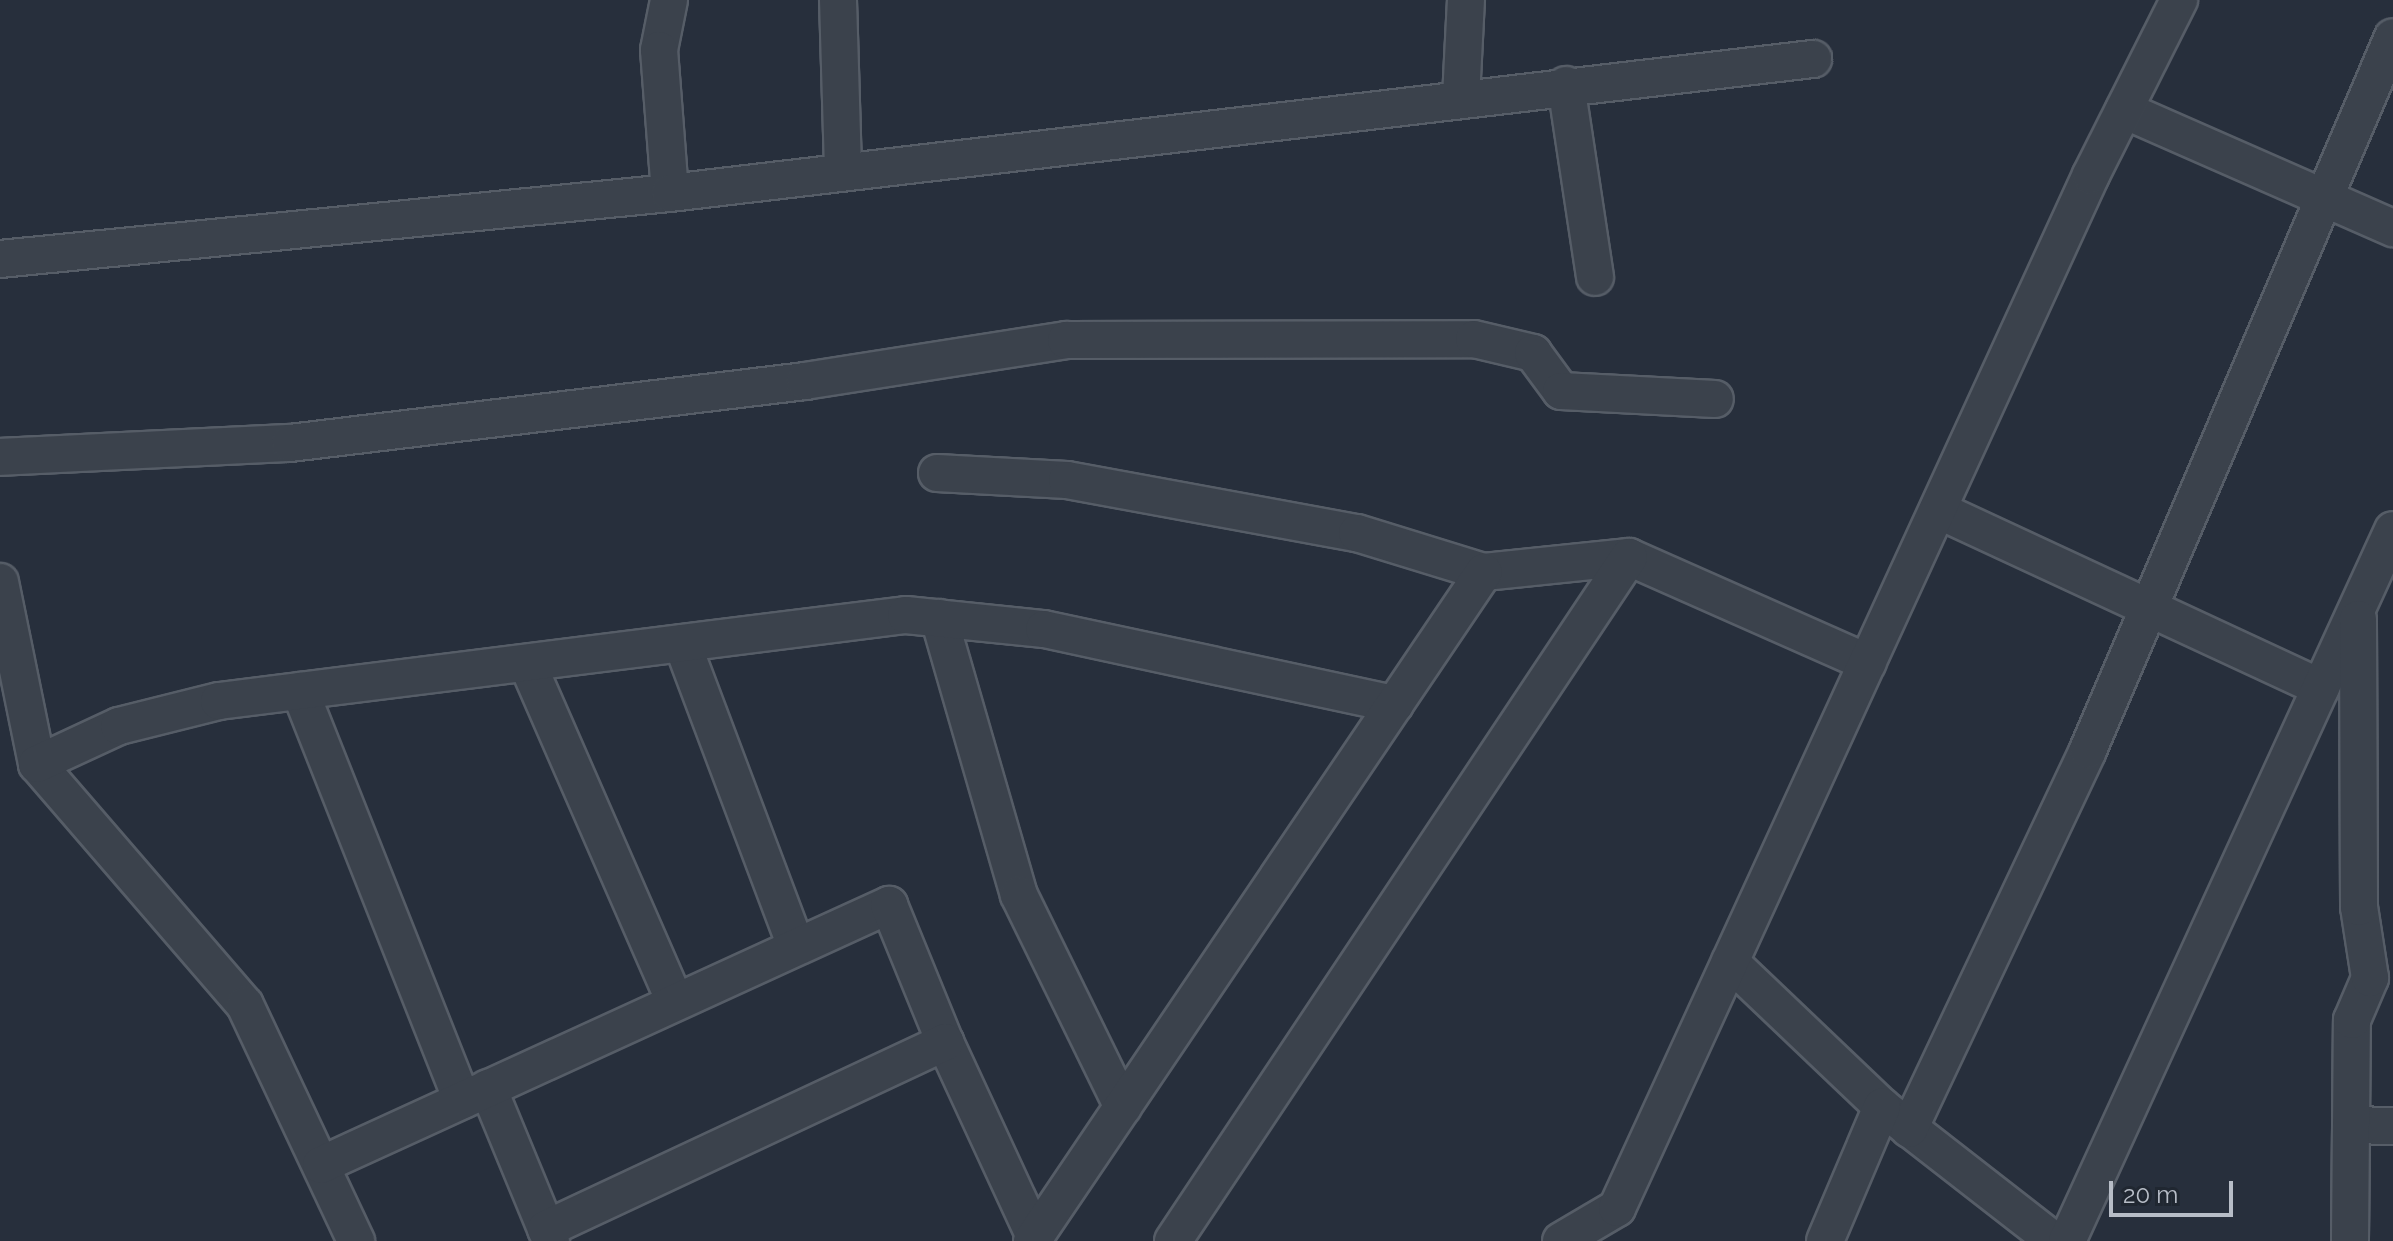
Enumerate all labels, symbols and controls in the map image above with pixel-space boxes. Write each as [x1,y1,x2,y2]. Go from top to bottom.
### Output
scale bar [2113,1165,2237,1215]
text: 20 m [2123,1180,2178,1209]

